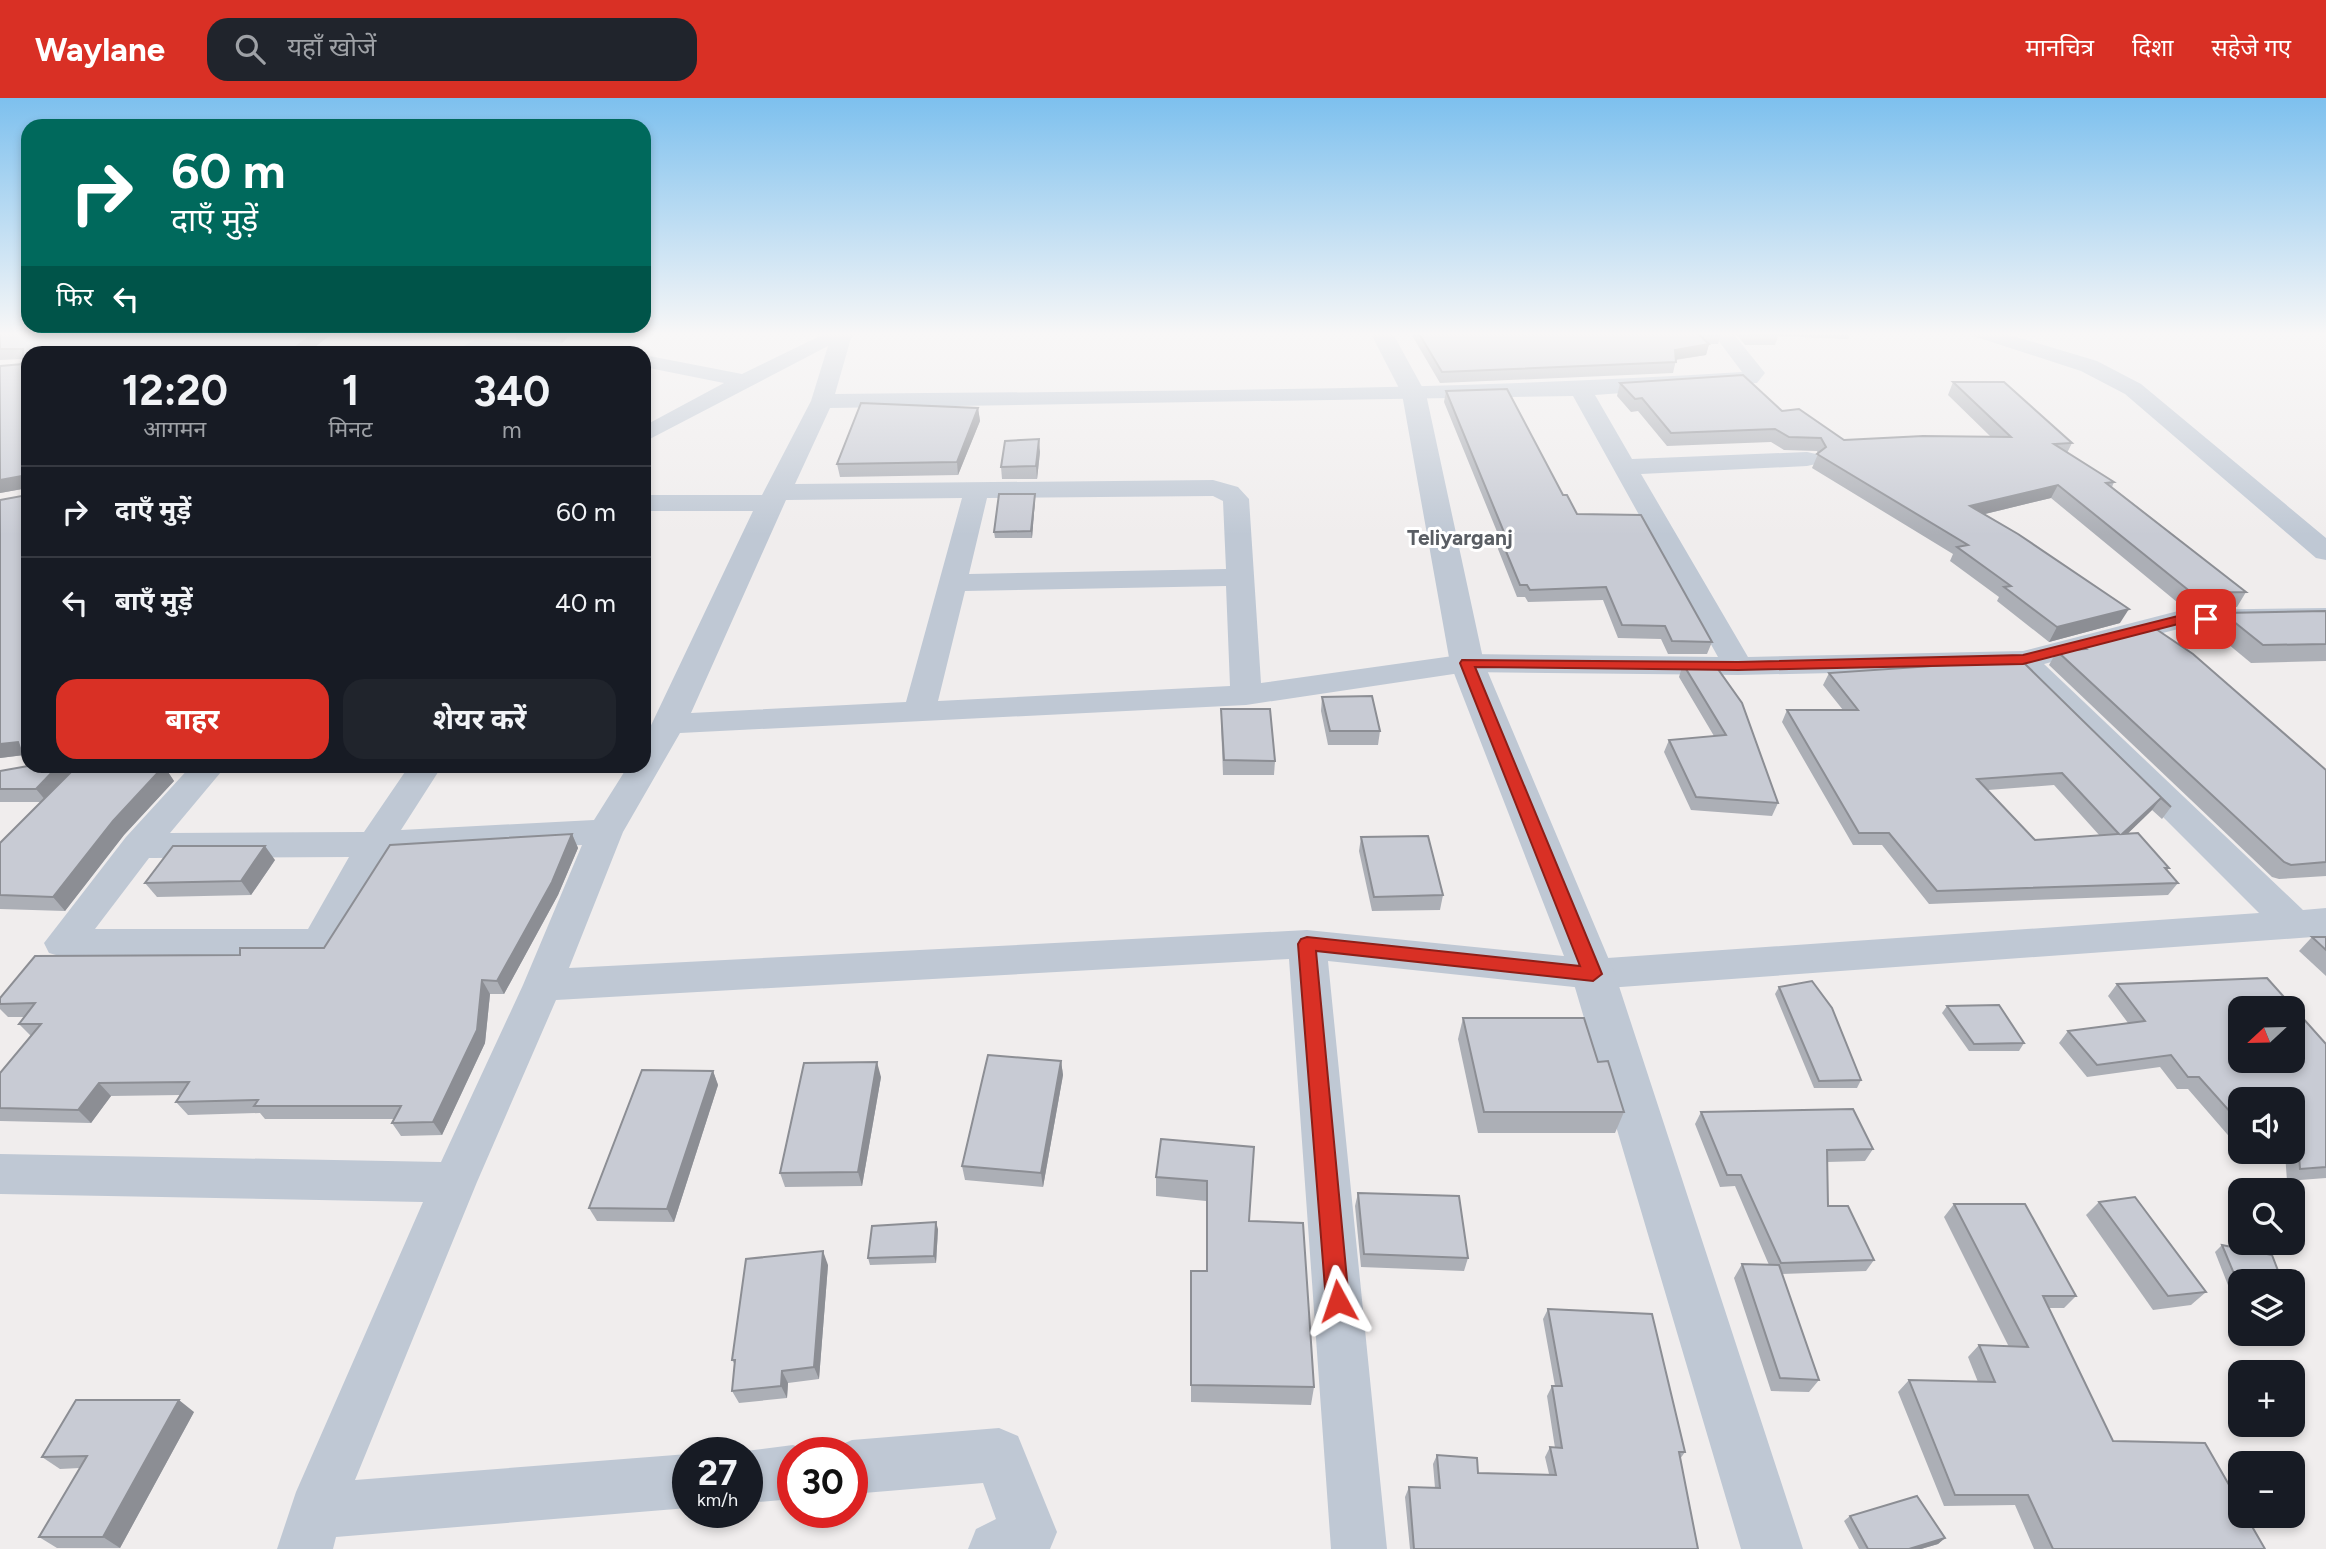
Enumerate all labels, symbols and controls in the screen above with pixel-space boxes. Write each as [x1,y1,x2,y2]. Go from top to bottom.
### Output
search box [207,18,697,81]
text: Waylane [35,30,165,69]
icon: search [231,30,269,68]
text: यहाँ खोजें [287,31,376,63]
text: मानचित्र [2025,33,2094,62]
text: दिशा [2132,33,2174,62]
text: सहेजे गए [2212,33,2291,62]
text: 60 m [171,141,286,200]
icon: right [56,147,147,238]
text: दाएँ मुड़ें [171,201,258,239]
icon: left [107,280,145,318]
text: फिर [56,281,93,313]
text: 12:20 [122,365,228,416]
text: 1 [342,365,359,416]
text: 340 [473,366,550,417]
text: आगमन [143,415,206,443]
text: मिनट [328,415,373,443]
text: m [502,416,522,444]
icon: right [56,493,94,531]
text: दाएँ मुड़ें [115,494,191,526]
text: 60 m [556,496,616,528]
district label: Teliyarganj [1407,525,1513,550]
icon: left [56,584,94,622]
text: बाएँ मुड़ें [115,585,192,617]
text: 40 m [555,587,616,619]
pin [2176,589,2236,649]
icon: arrive [2187,600,2225,638]
button: बाहर [56,679,329,759]
button: शेयर करें [343,679,616,759]
north arrow [2228,996,2305,1073]
map controls [2228,996,2305,1528]
button: sound [2228,1087,2305,1164]
button: search [2228,1178,2305,1255]
position arrow [1301,1264,1375,1338]
button: layers [2228,1269,2305,1346]
button: + [2228,1360,2305,1437]
speed limit sign: 30 [777,1437,868,1528]
button: − [2228,1451,2305,1528]
text: 27 [698,1452,737,1494]
text: km/h [697,1489,738,1511]

